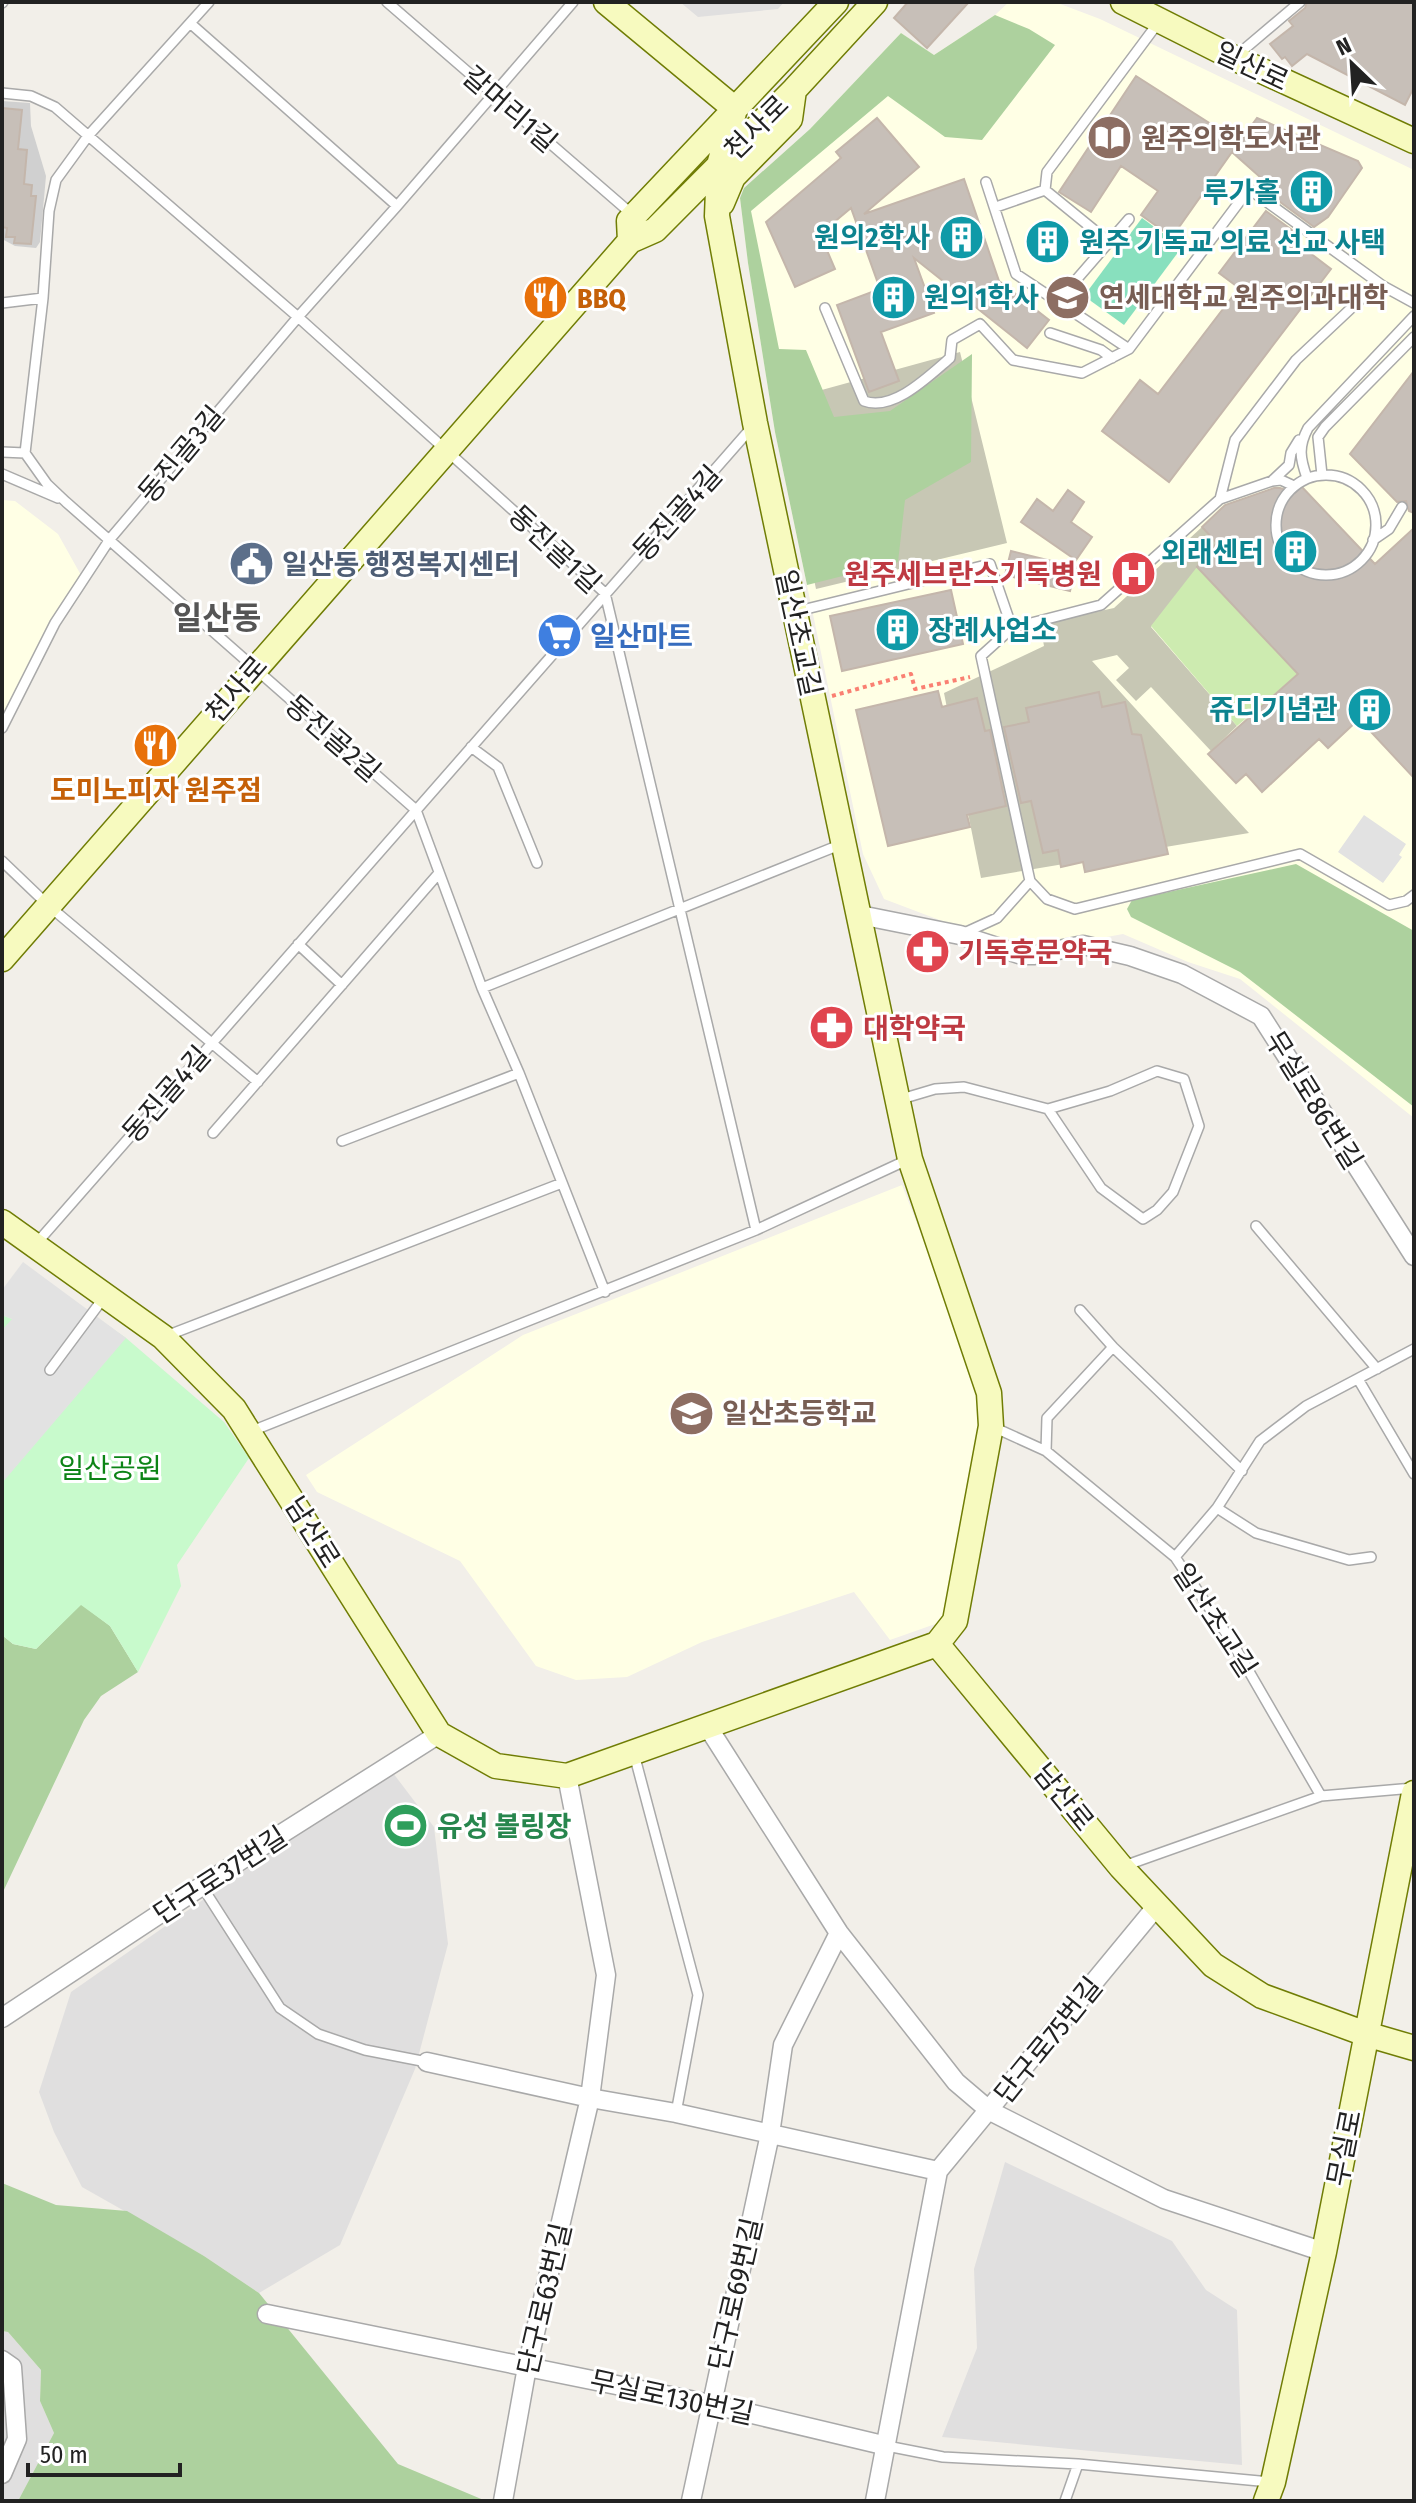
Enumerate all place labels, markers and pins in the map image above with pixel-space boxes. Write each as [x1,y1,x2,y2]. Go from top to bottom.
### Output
library icon: 원주의학도서관 [1086,114,1134,162]
place label: 원주의학도서관 [1141,122,1321,155]
building icon: 루가홀 [1287,168,1335,216]
place label: 루가홀 [1203,176,1280,209]
building icon: 원의2학사 [937,213,985,261]
building icon: 원주 기독교 의료 선교 사택 [1024,218,1072,266]
place label: 원의2학사 [814,221,930,254]
place label: 원주 기독교 의료 선교 사택 [1079,226,1386,259]
building icon: 원의1학사 [869,273,917,321]
school or university icon: 연세대학교 원주의과대학 [1044,273,1092,321]
restaurant icon: BBQ [522,274,570,322]
place label: 원의1학사 [924,281,1039,314]
place label: 연세대학교 원주의과대학 [1099,281,1388,314]
place label: BBQ [577,282,626,315]
building icon: 외래센터 [1271,528,1319,576]
place label: 외래센터 [1161,536,1264,569]
public building icon: 일산동 행정복지센터 [227,540,275,588]
place label: 일산동 행정복지센터 [282,548,520,581]
hospital icon: 원주세브란스기독병원 [1109,550,1157,598]
place label: 원주세브란스기독병원 [844,558,1102,591]
building icon: 장례사업소 [873,606,921,654]
supermarket icon: 일산마트 [535,612,583,660]
place label: 장례사업소 [928,614,1057,647]
place label: 일산마트 [590,620,693,653]
building icon: 쥬디기념관 [1345,685,1393,733]
place label: 쥬디기념관 [1209,693,1338,726]
restaurant icon: 도미노피자 원주점 [132,722,180,770]
place label: 도미노피자 원주점 [50,774,262,807]
pharmacy icon: 기독후문약국 [903,928,951,976]
place label: 기독후문약국 [958,936,1113,969]
pharmacy icon: 대학약국 [808,1004,856,1052]
place label: 대학약국 [863,1012,966,1045]
school or university icon: 일산초등학교 [667,1389,715,1437]
place label: 일산초등학교 [722,1397,877,1430]
sports icon: 유성 볼링장 [382,1802,430,1850]
place label: 유성 볼링장 [437,1810,572,1843]

